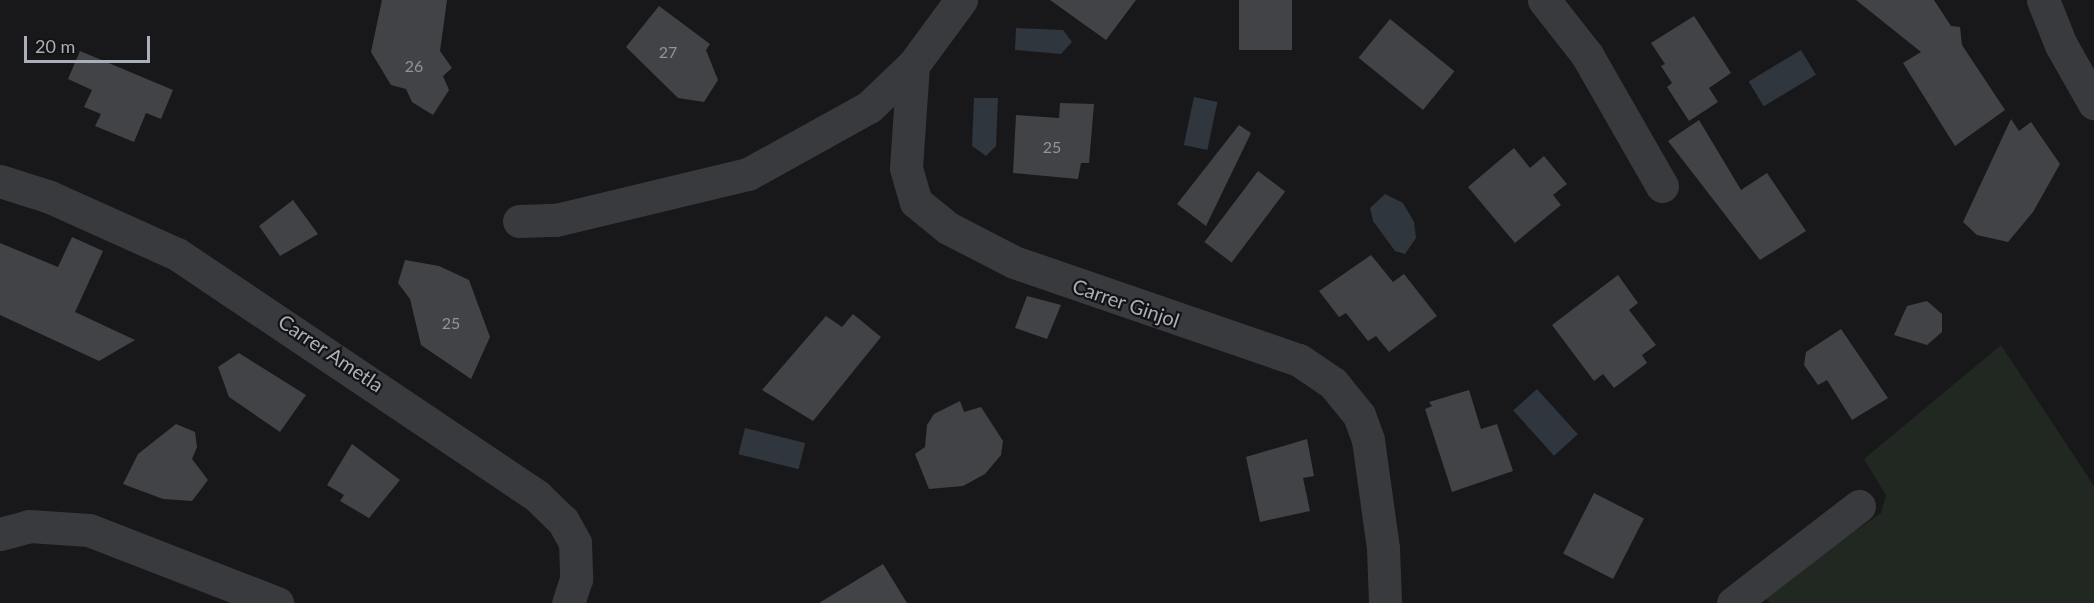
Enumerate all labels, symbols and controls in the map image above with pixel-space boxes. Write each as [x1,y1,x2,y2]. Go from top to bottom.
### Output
scale bar [27,24,153,62]
text: 20 m [35,35,75,57]
house number: 27 [659,42,677,62]
house number: 26 [405,56,423,76]
house number: 25 [1043,137,1061,157]
street label: Carrer Ginjol [1069,273,1183,333]
street label: Carrer Ametla [273,309,389,397]
house number: 25 [442,313,460,333]

